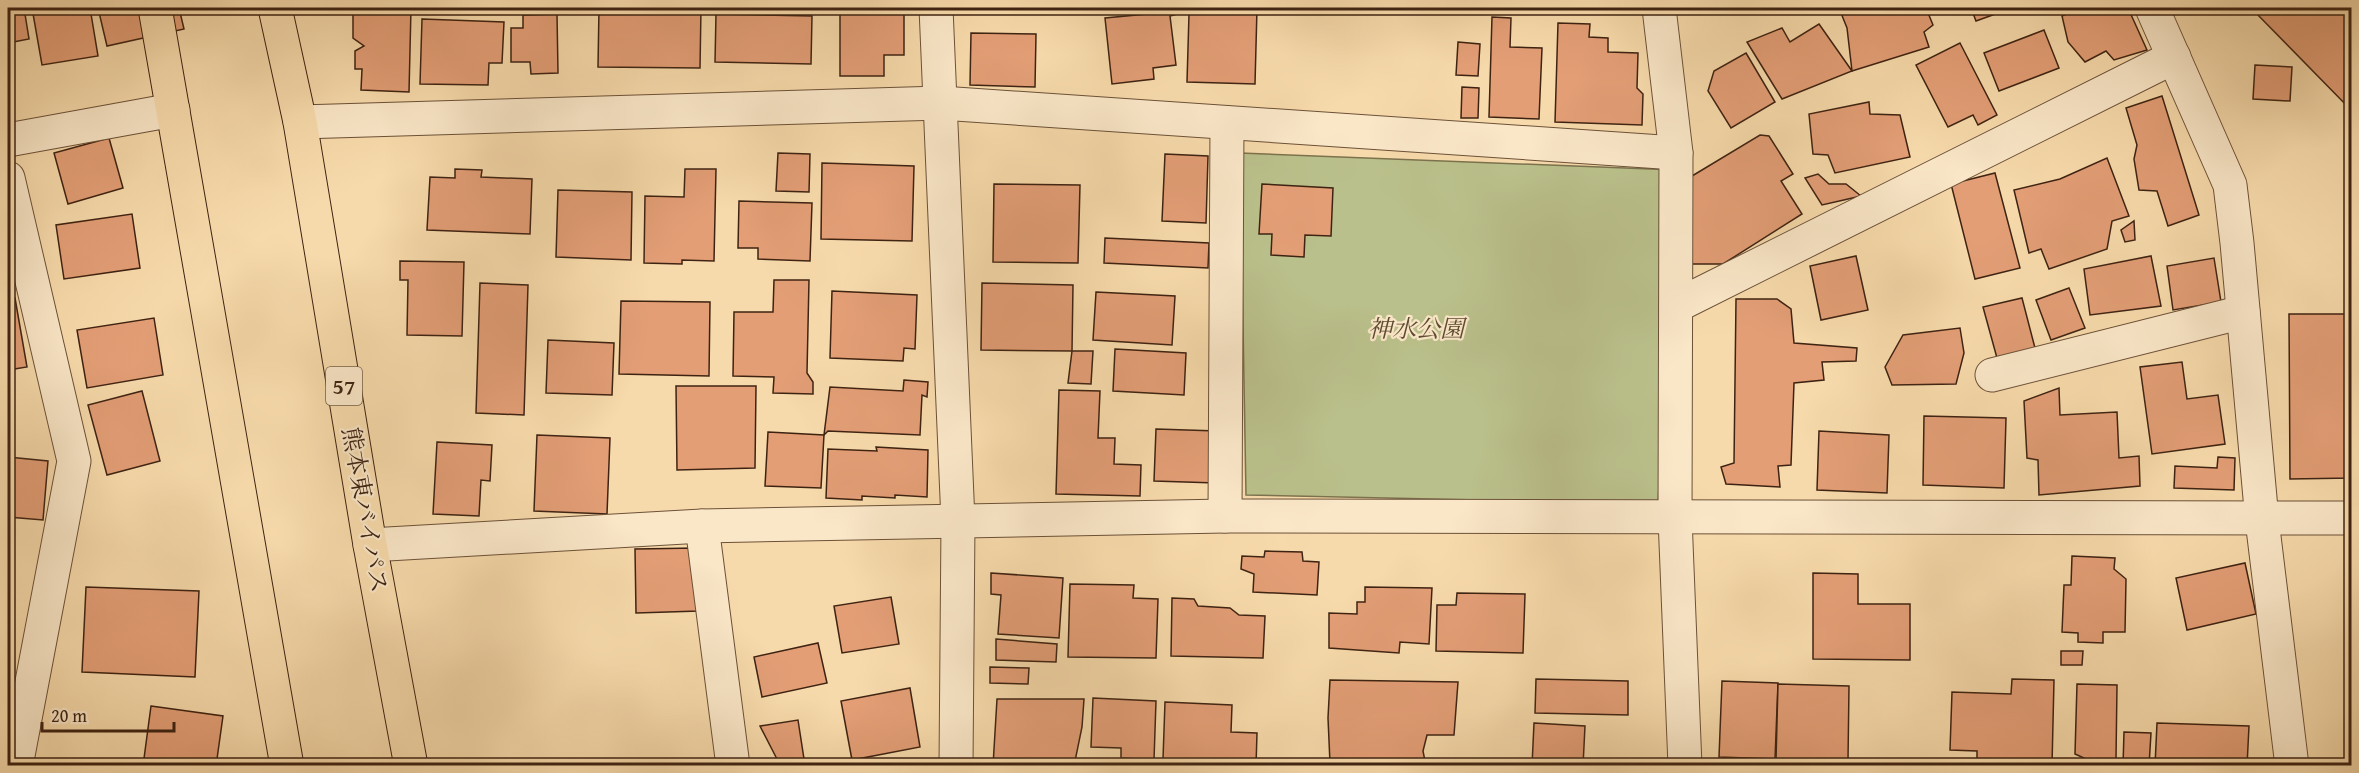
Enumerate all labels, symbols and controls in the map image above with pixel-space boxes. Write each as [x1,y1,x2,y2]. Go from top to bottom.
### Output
park label: 神水公園 [1368,311,1468,346]
road number: 57 [326,367,362,405]
street label: 熊本東バイパス [334,424,397,595]
scale bar [42,695,174,733]
text: 20 m [51,702,87,729]

